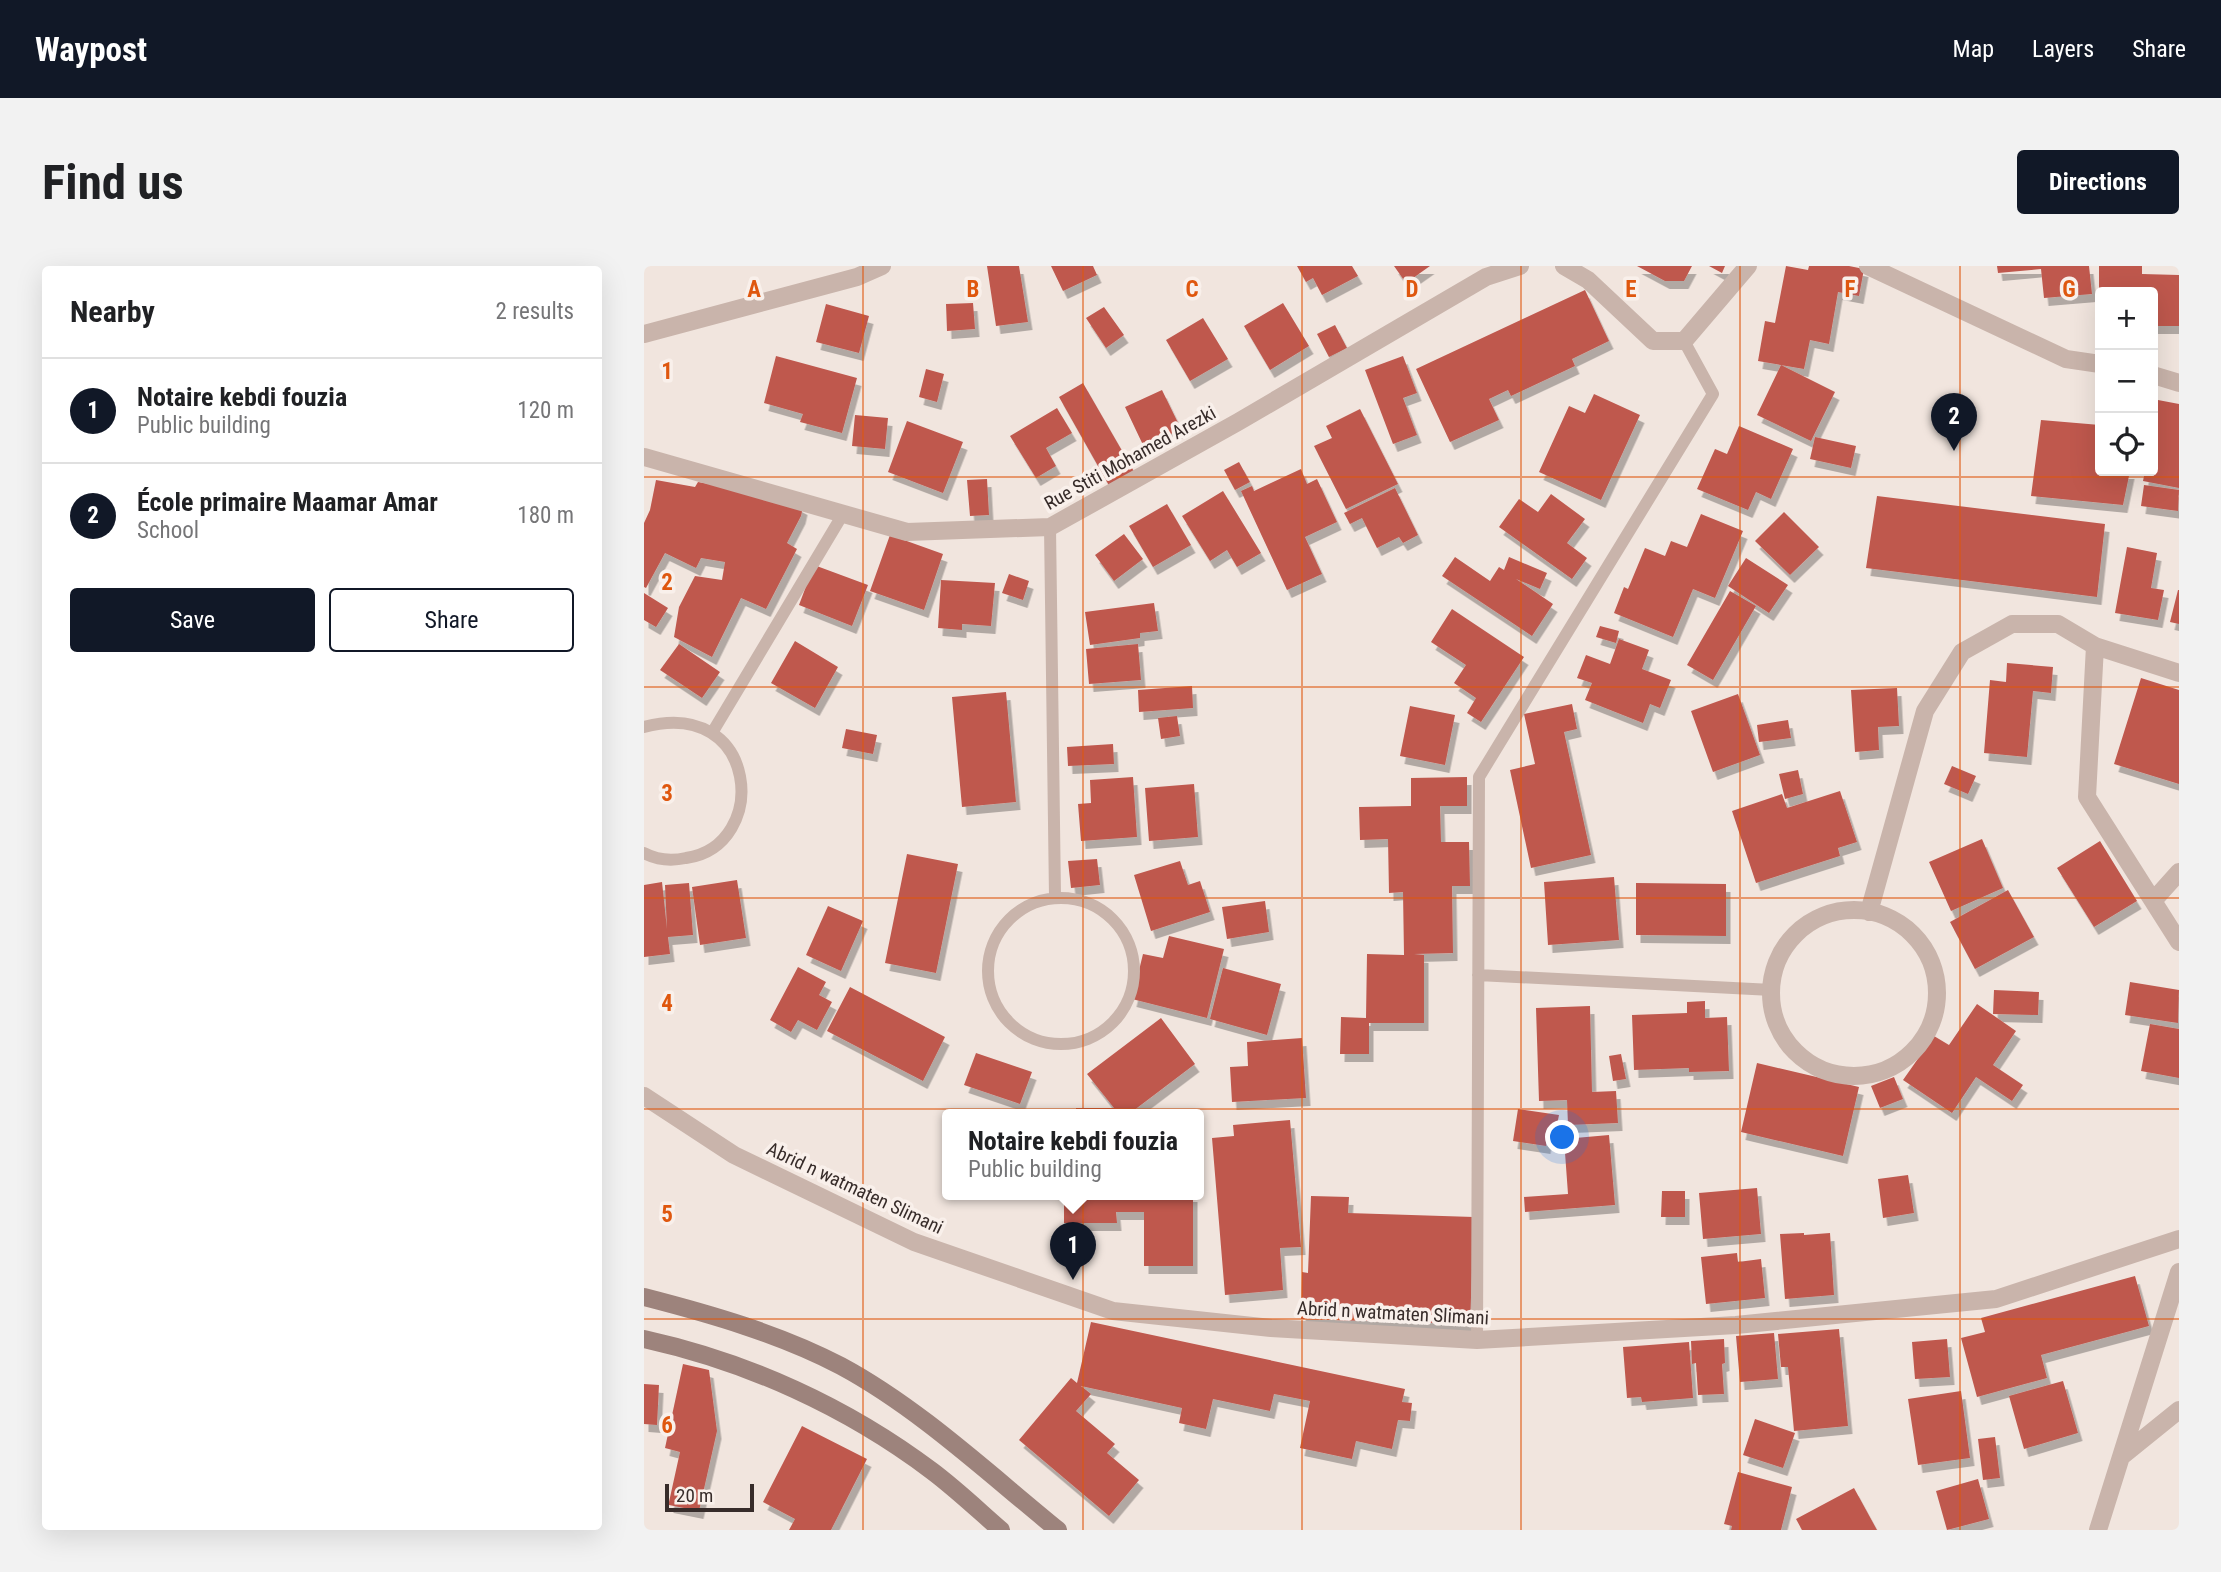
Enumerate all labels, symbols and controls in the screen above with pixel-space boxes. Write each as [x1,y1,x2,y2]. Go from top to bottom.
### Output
text: Waypost [35,30,147,69]
text: Map [1953,35,1994,63]
text: Layers [2032,35,2094,63]
text: Share [2132,35,2186,63]
button: Directions [2017,150,2179,214]
text: Find us [42,154,184,211]
text: A [747,276,761,303]
text: B [967,276,979,303]
text: C [1185,276,1199,303]
text: D [1406,276,1419,303]
text: E [1625,276,1637,303]
text: F [1845,276,1856,303]
text: G [2062,276,2076,303]
map controls [2095,287,2158,476]
button: + [2095,287,2158,350]
text: Nearby [70,294,155,329]
text: 2 results [496,298,574,325]
button: − [2095,350,2158,413]
text: 1 [661,358,673,385]
text: Notaire kebdi fouzia [137,382,347,412]
pin: 2 [1931,393,1977,451]
text: 1 [87,397,99,424]
text: 120 m [517,397,574,424]
street label: Rue Stiti Mohamed Arezki [1040,401,1220,515]
text: Public building [137,412,271,439]
button: locate [2095,413,2158,476]
text: École primaire Maamar Amar [137,487,438,517]
text: 2 [87,502,99,529]
text: 180 m [517,502,574,529]
text: School [137,517,199,544]
text: 2 [661,569,673,596]
button: Save [70,588,315,652]
button: Share [329,588,574,652]
text: 3 [661,780,673,807]
text: 4 [661,990,673,1017]
popup [942,1109,1204,1200]
your location [1545,1120,1579,1154]
text: Notaire kebdi fouzia [968,1126,1178,1156]
street label: Abrid n watmaten Slimani [763,1137,947,1239]
text: Public building [968,1156,1102,1183]
text: 5 [661,1201,673,1228]
pin: 1 [1050,1222,1096,1280]
street label: Abrid n watmaten Slimani [1297,1296,1489,1330]
text: 6 [661,1412,673,1439]
scale bar [665,1481,754,1513]
text: 20 m [676,1484,713,1507]

